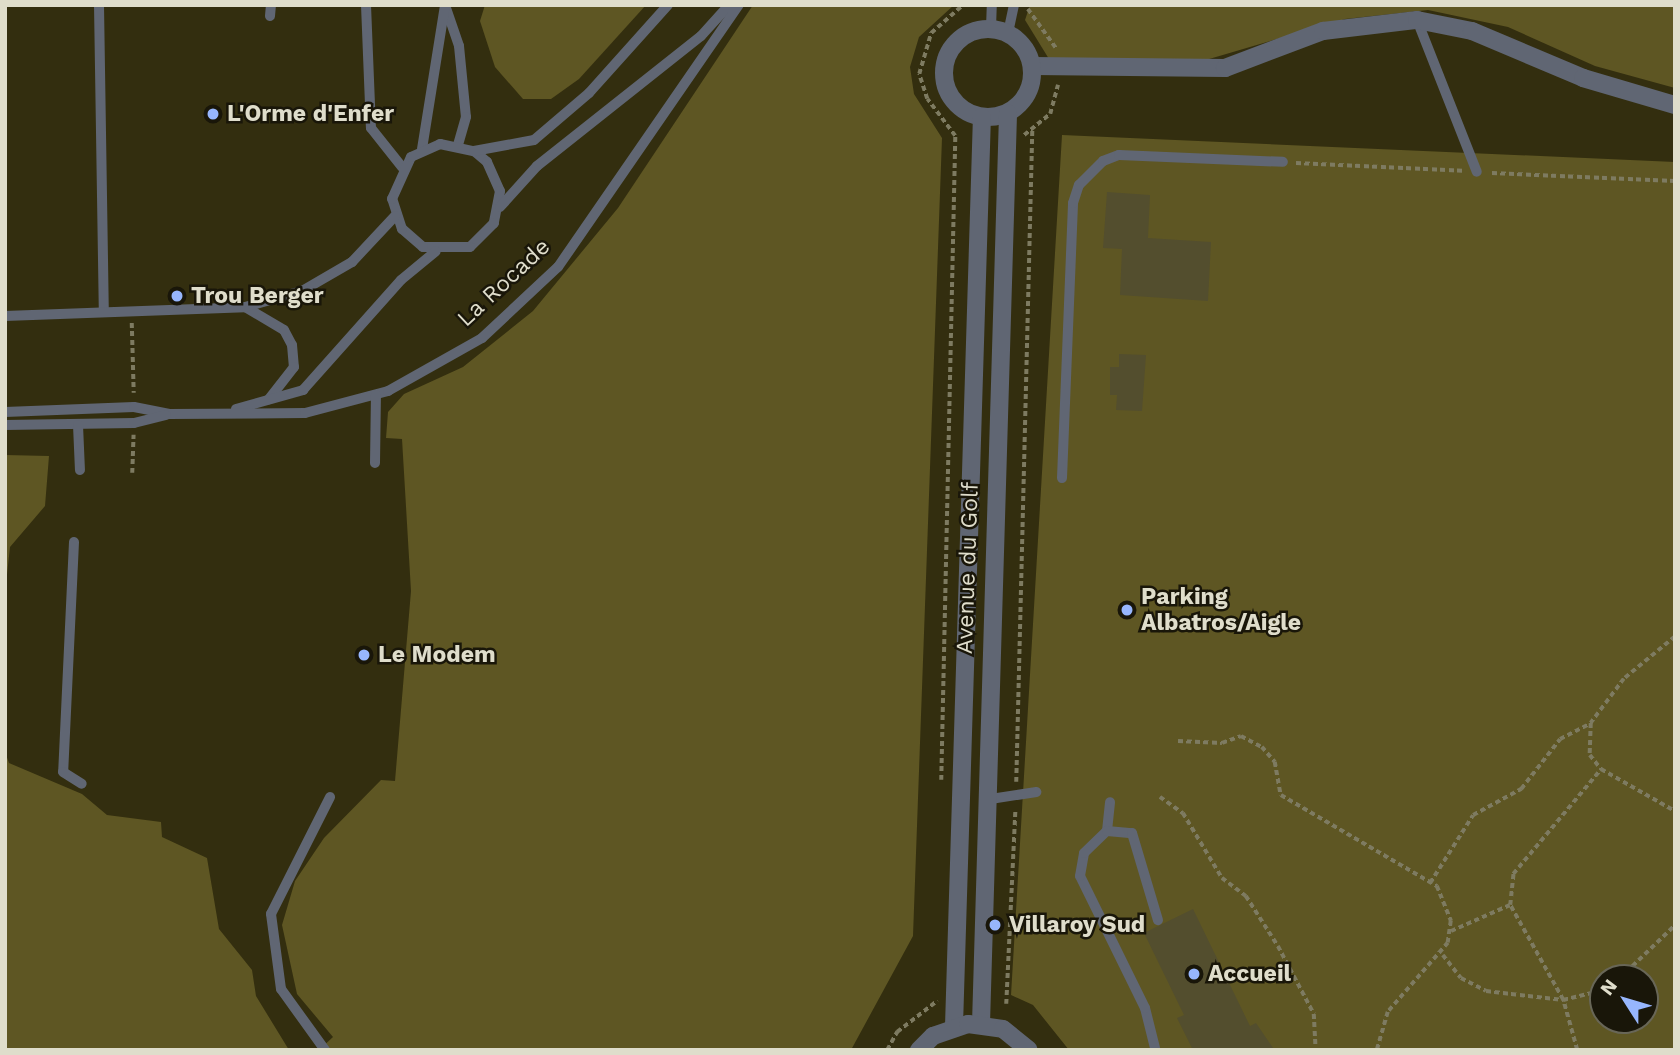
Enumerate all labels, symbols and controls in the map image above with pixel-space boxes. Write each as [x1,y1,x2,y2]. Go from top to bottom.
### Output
place label: L'Orme d'Enfer [227,100,394,128]
marker: L'Orme d'Enfer [205,106,221,122]
street label: La Rocade [452,233,556,333]
place label: Trou Berger [191,282,324,310]
marker: Trou Berger [169,288,185,304]
street label: Avenue du Golf [951,481,985,655]
place label: Parking Albatros/Aigle [1141,583,1301,637]
marker: Parking Albatros/Aigle [1119,602,1135,618]
place label: Le Modem [378,641,496,669]
marker: Le Modem [356,647,372,663]
place label: Villaroy Sud [1009,911,1146,939]
marker: Villaroy Sud [987,917,1003,933]
place label: Accueil [1208,960,1291,988]
north arrow [1589,964,1659,1034]
marker: Accueil [1186,966,1202,982]
text: N [1595,975,1622,1000]

